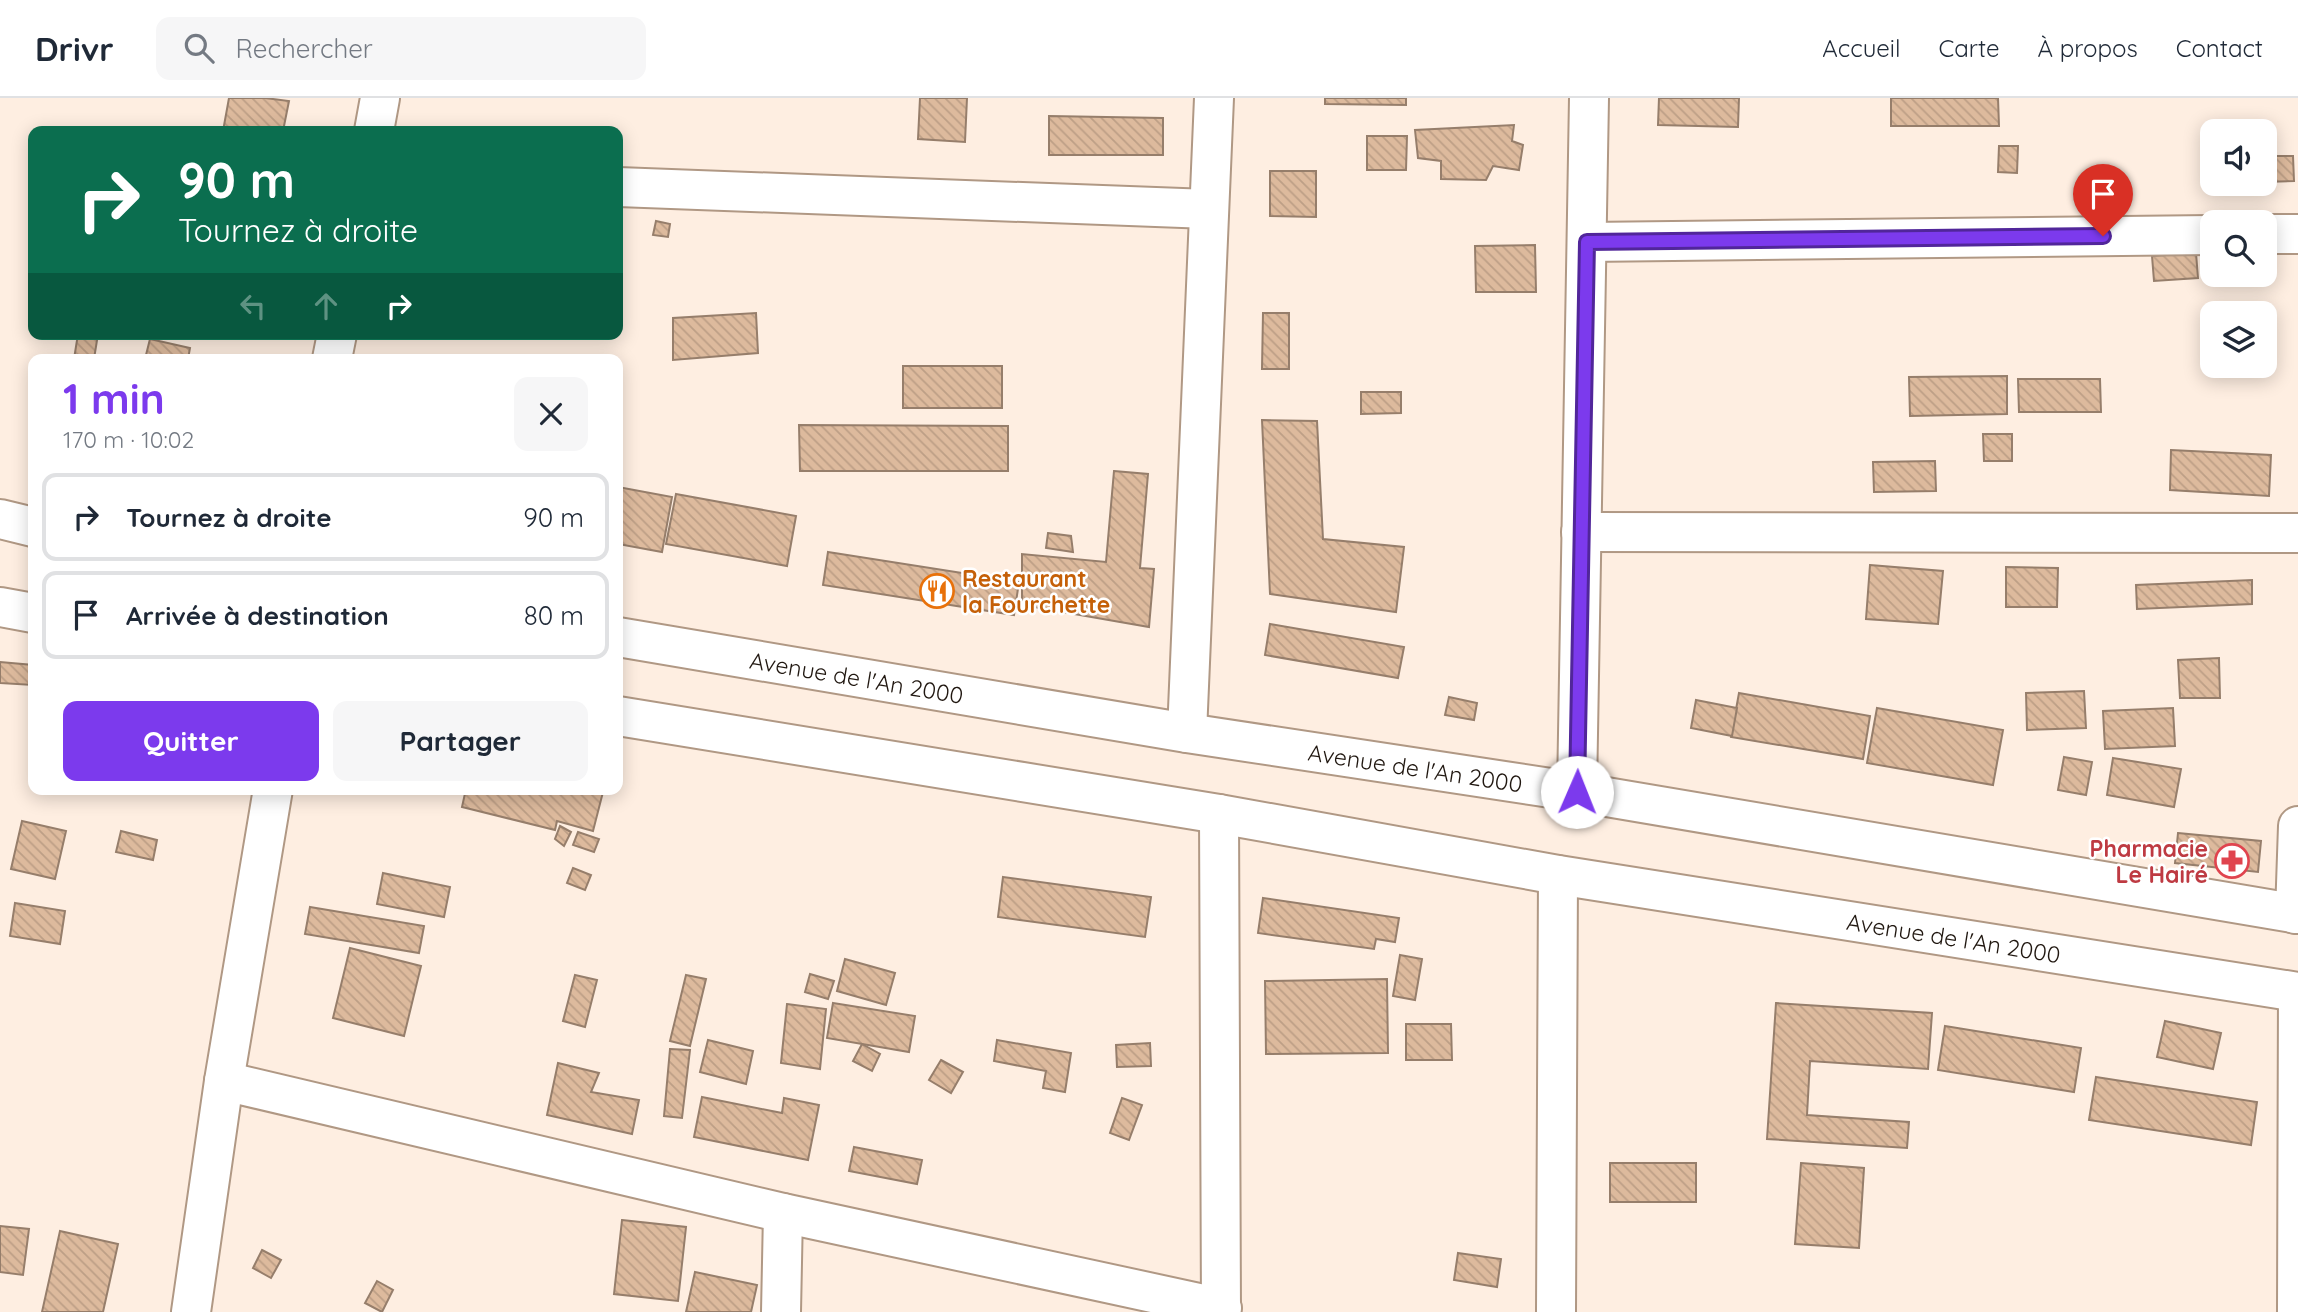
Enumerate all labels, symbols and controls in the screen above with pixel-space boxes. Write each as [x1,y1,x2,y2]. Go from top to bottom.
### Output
search box [156,17,646,80]
text: Drivr [35,28,114,69]
icon: search [180,29,218,67]
text: Rechercher [236,32,373,65]
text: Accueil [1822,33,1901,63]
text: Carte [1939,33,2000,63]
text: À propos [2038,33,2138,63]
text: Contact [2176,33,2263,63]
map controls [2200,119,2277,378]
button: sound [2200,119,2277,196]
text: 90 m [178,149,295,210]
icon: right [63,154,154,245]
pin [2073,164,2133,236]
icon: arrive [2084,175,2122,213]
text: Tournez à droite [178,210,418,250]
button: search [2200,210,2277,287]
icon: left [234,287,272,325]
icon: ahead [307,287,345,325]
icon: right [380,287,418,325]
button: layers [2200,301,2277,378]
text: 1 min [63,372,165,425]
button: close [514,377,588,451]
text: 170 m · 10:02 [63,425,194,454]
icon: right [67,498,105,536]
text: Tournez à droite [126,501,331,534]
text: 90 m [523,501,584,534]
place label: Restaurant la Fourchette [962,564,1110,619]
restaurant icon: Restaurant la Fourchette [918,572,956,610]
icon: arrive [67,596,105,634]
text: Arrivée à destination [126,599,389,632]
text: 80 m [524,599,584,632]
street label: Avenue de l'An 2000 [748,645,966,710]
button: Quitter [63,701,319,781]
button: Partager [333,701,588,781]
street label: Avenue de l'An 2000 [1306,737,1524,798]
position arrow [1540,755,1614,829]
place label: Pharmacie Le Hairé [2090,834,2208,889]
pharmacy icon: Pharmacie Le Hairé [2213,842,2251,880]
street label: Avenue de l'An 2000 [1845,906,2063,969]

